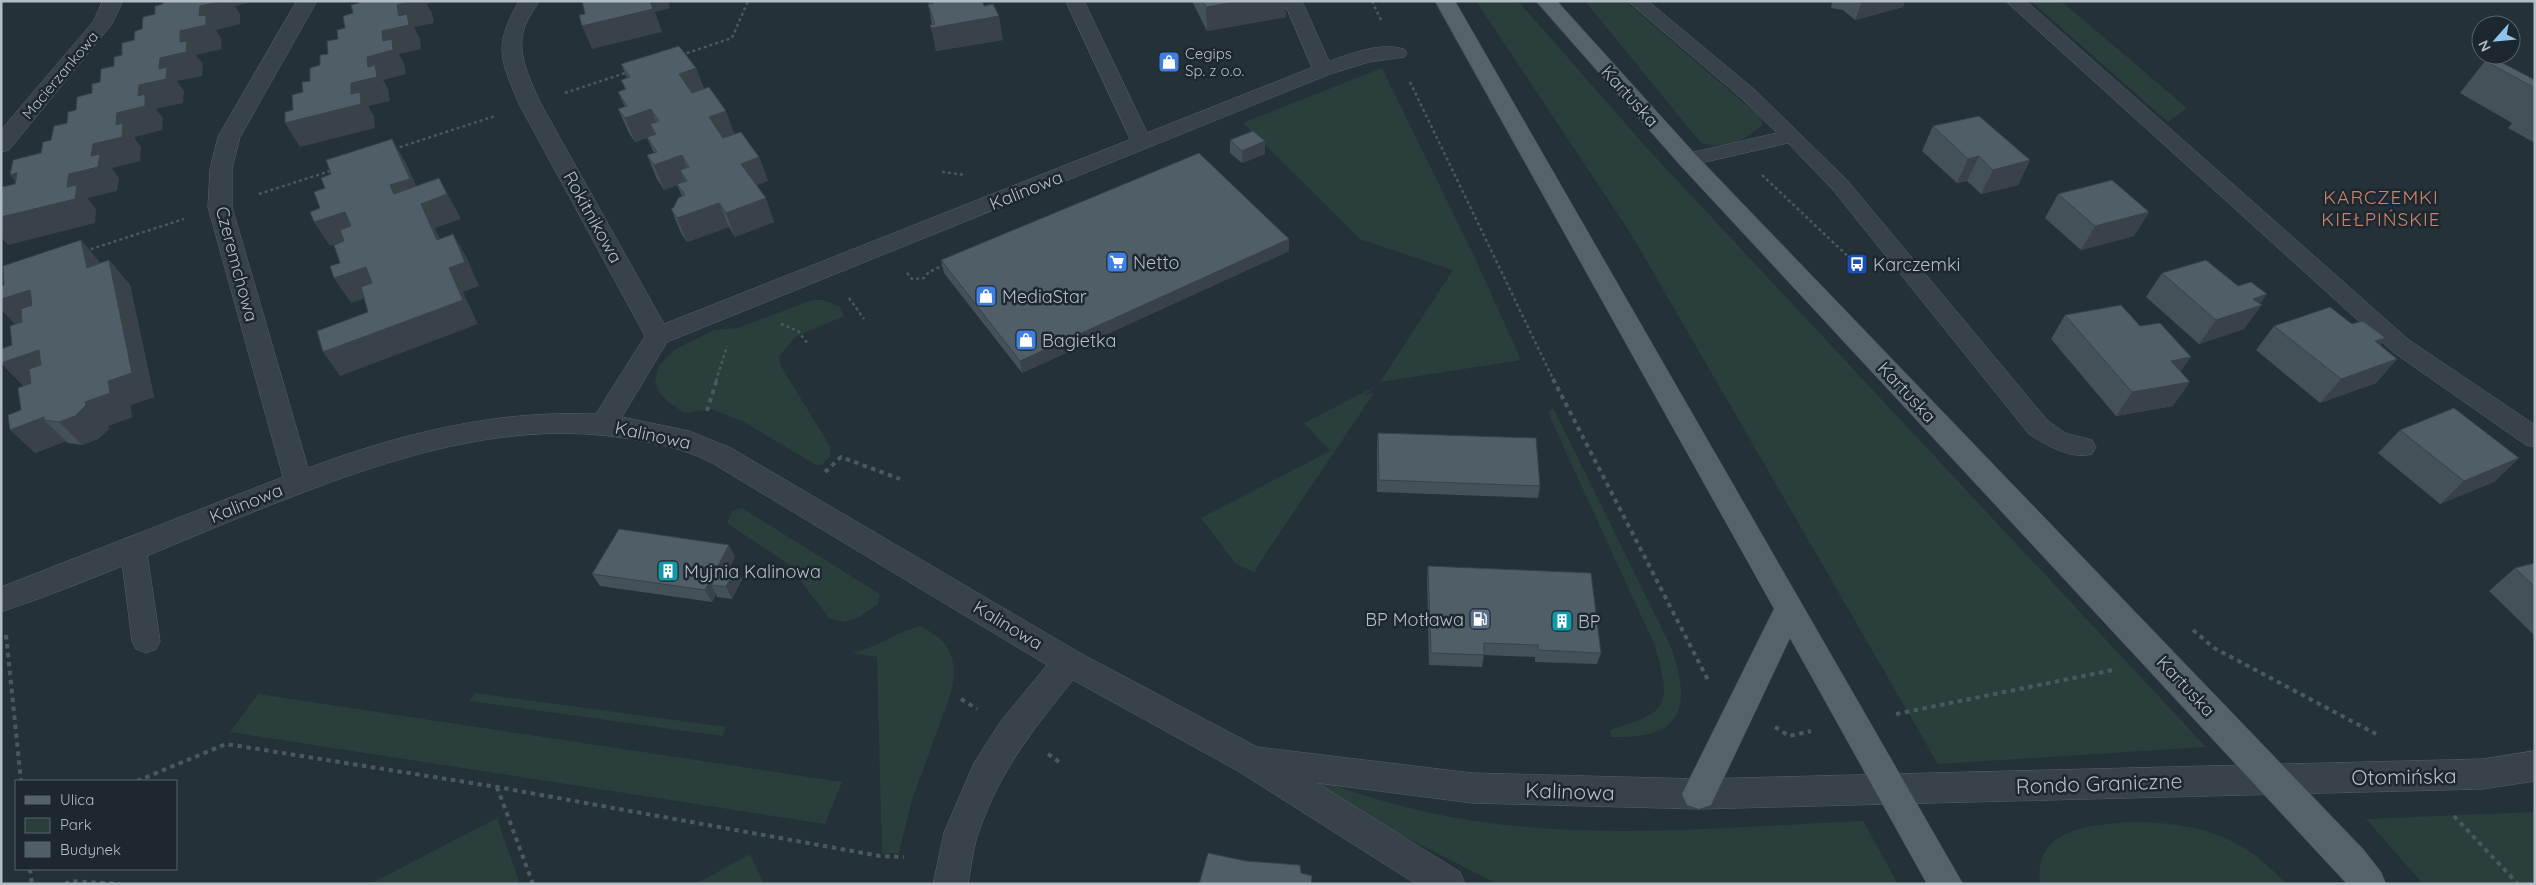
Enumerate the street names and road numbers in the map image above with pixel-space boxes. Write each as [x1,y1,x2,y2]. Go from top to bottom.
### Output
street label: Macierzankowa [18,27,102,123]
street label: Kartuska [1596,60,1664,132]
street label: Kalinowa [986,165,1066,215]
street label: Rokitnikowa [558,167,628,267]
street label: Czeremchowa [211,204,263,324]
street label: Kartuska [1873,357,1941,427]
street label: Kalinowa [613,416,693,454]
street label: Kalinowa [206,478,286,528]
street label: Kalinowa [969,595,1047,655]
street label: Kartuska [2152,651,2220,721]
street label: Otomińska [2351,762,2457,790]
street label: Rondo Graniczne [2015,767,2183,799]
street label: Kalinowa [1525,776,1615,806]

